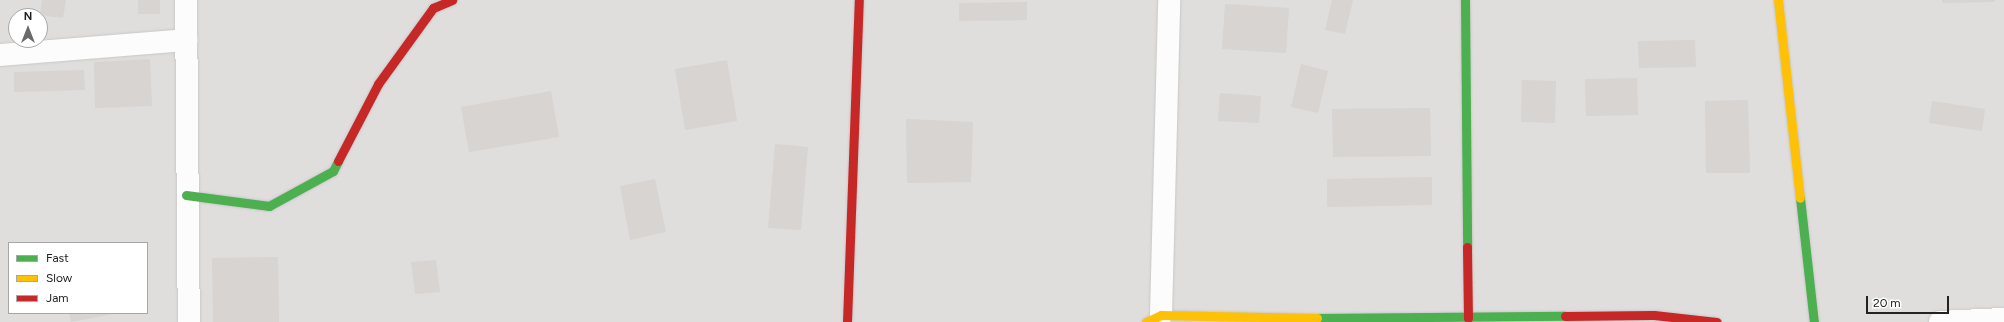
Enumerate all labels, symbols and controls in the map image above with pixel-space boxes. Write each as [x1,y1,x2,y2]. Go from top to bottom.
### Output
north arrow [8,8,48,48]
text: N [24,10,32,23]
legend [8,242,148,314]
text: Fast [46,251,69,265]
text: Slow [46,271,72,285]
scale bar [1868,288,1951,314]
text: Jam [46,291,69,305]
text: 20 m [1873,296,1901,310]

